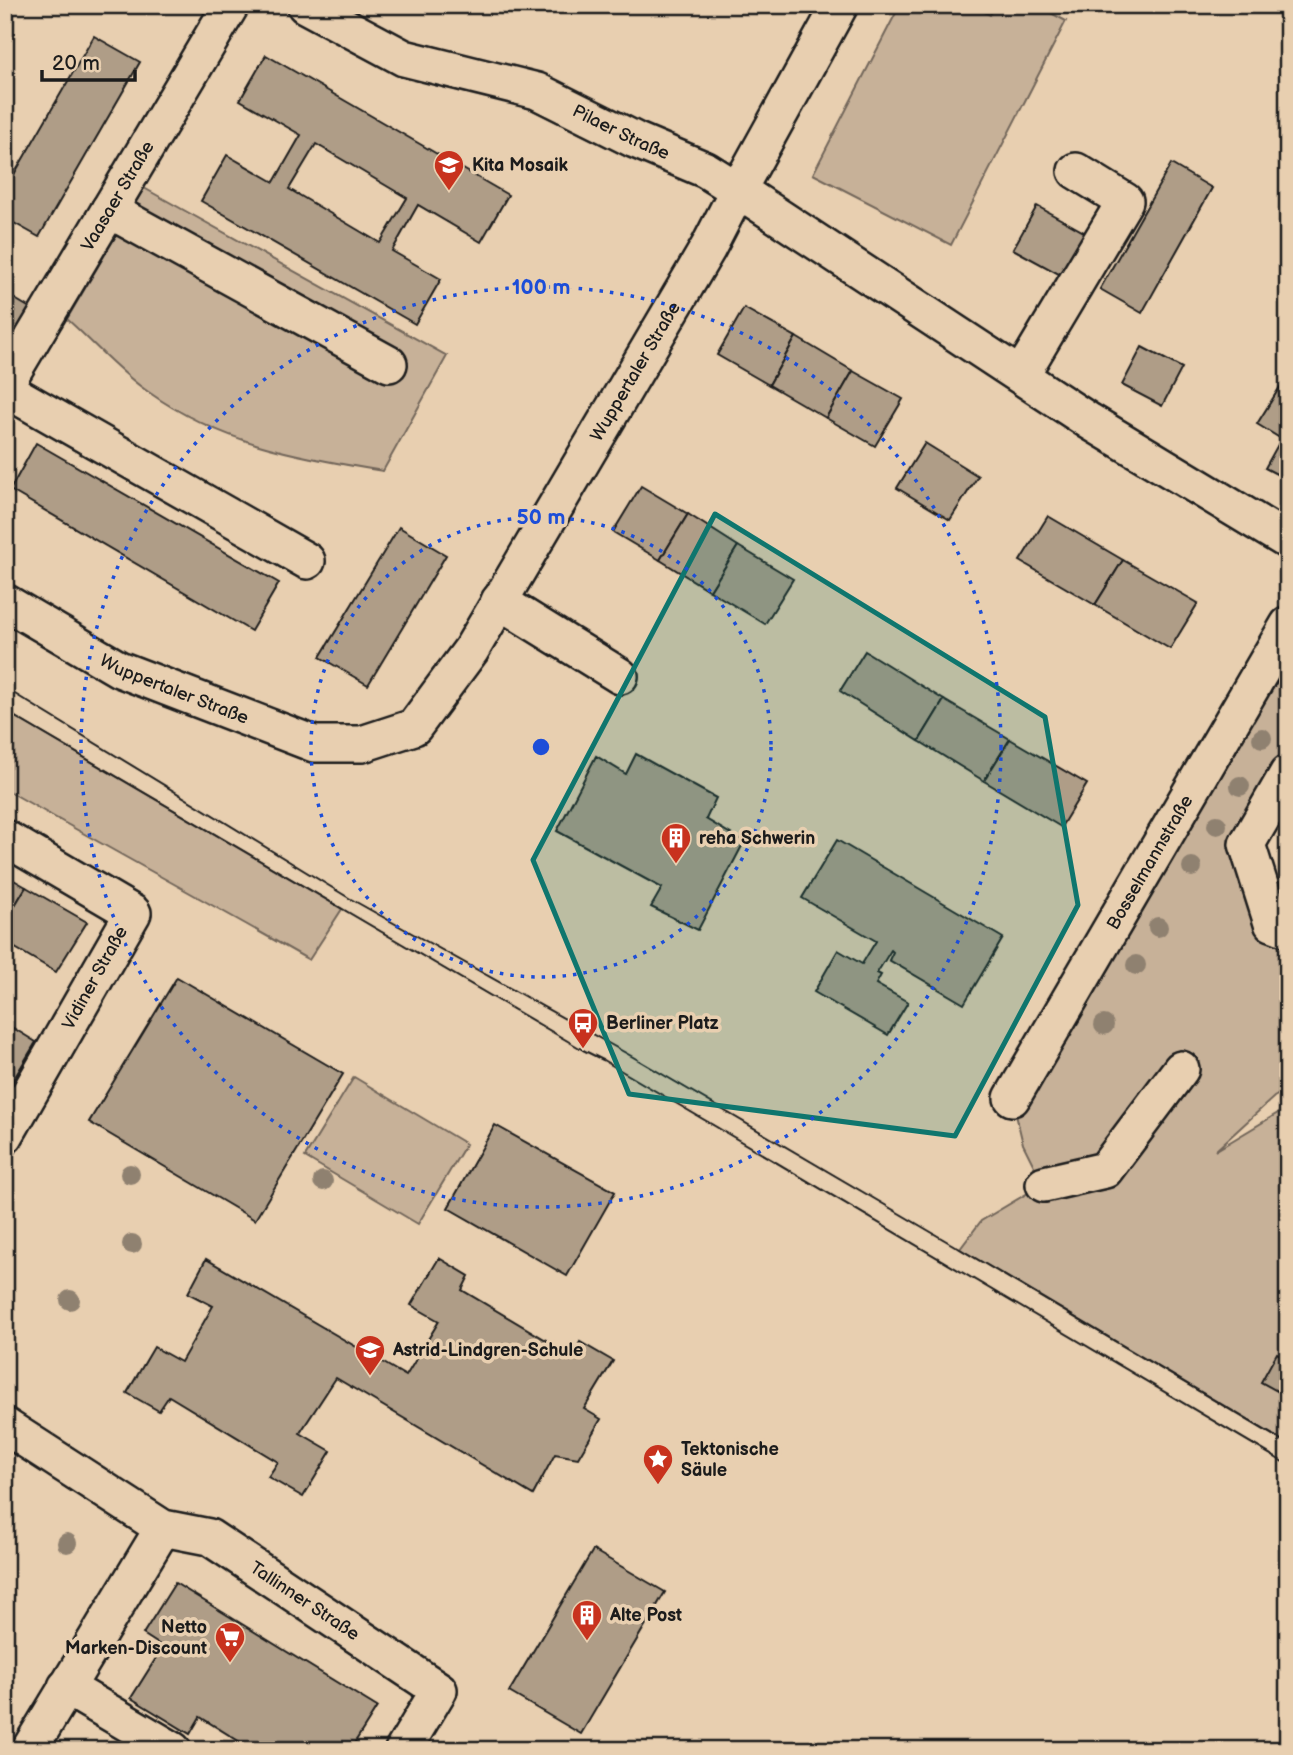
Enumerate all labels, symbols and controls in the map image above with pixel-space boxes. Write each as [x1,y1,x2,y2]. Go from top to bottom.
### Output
scale bar [42,38,135,82]
text: 20 m [52,51,100,76]
street label: Pilaer Straße [569,100,673,164]
street label: Vaasaer Straße [77,137,158,255]
school or university icon: Kita Mosaik [432,148,466,192]
place label: Kita Mosaik [472,155,569,176]
text: 100 m [512,275,570,300]
street label: Wuppertaler Straße [586,298,685,445]
text: 50 m [517,505,565,530]
street label: Wuppertaler Straße [96,650,252,728]
centre of rings [529,735,553,759]
street label: Bosselmannstraße [1102,791,1197,933]
building icon: reha Schwerin [659,821,693,865]
place label: reha Schwerin [699,828,815,849]
street label: Vidiner Straße [58,922,132,1033]
bus stop icon: Berliner Platz [566,1006,600,1050]
place label: Berliner Platz [606,1013,719,1034]
school or university icon: Astrid-Lindgren-Schule [353,1333,387,1377]
place label: Astrid-Lindgren-Schule [392,1340,583,1361]
place label: Tektonische Säule [681,1439,779,1481]
place icon: Tektonische Säule [641,1442,675,1486]
street label: Tallinner Straße [246,1557,364,1645]
building icon: Alte Post [570,1598,604,1642]
place label: Alte Post [609,1605,682,1626]
place label: Netto Marken-Discount [65,1617,207,1659]
supermarket icon: Netto Marken-Discount [213,1620,247,1664]

